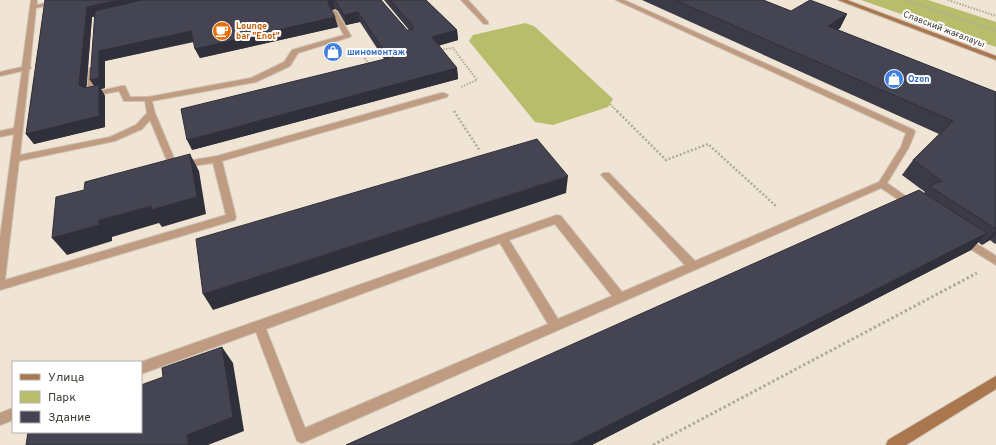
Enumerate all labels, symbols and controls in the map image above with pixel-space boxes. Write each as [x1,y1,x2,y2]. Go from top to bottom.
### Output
street label: Славский жағалауы [901,9,986,50]
cafe icon: Lounge bar "Enot" [211,20,233,42]
place label: Lounge bar "Enot" [236,21,280,42]
shop icon: шиномонтаж [322,41,344,63]
place label: шиномонтаж [347,47,406,58]
shop icon: Ozon [883,68,905,90]
place label: Ozon [908,74,929,85]
legend [12,361,142,433]
text: Улица [48,370,84,386]
text: Парк [48,390,76,406]
text: Здание [48,410,91,426]

